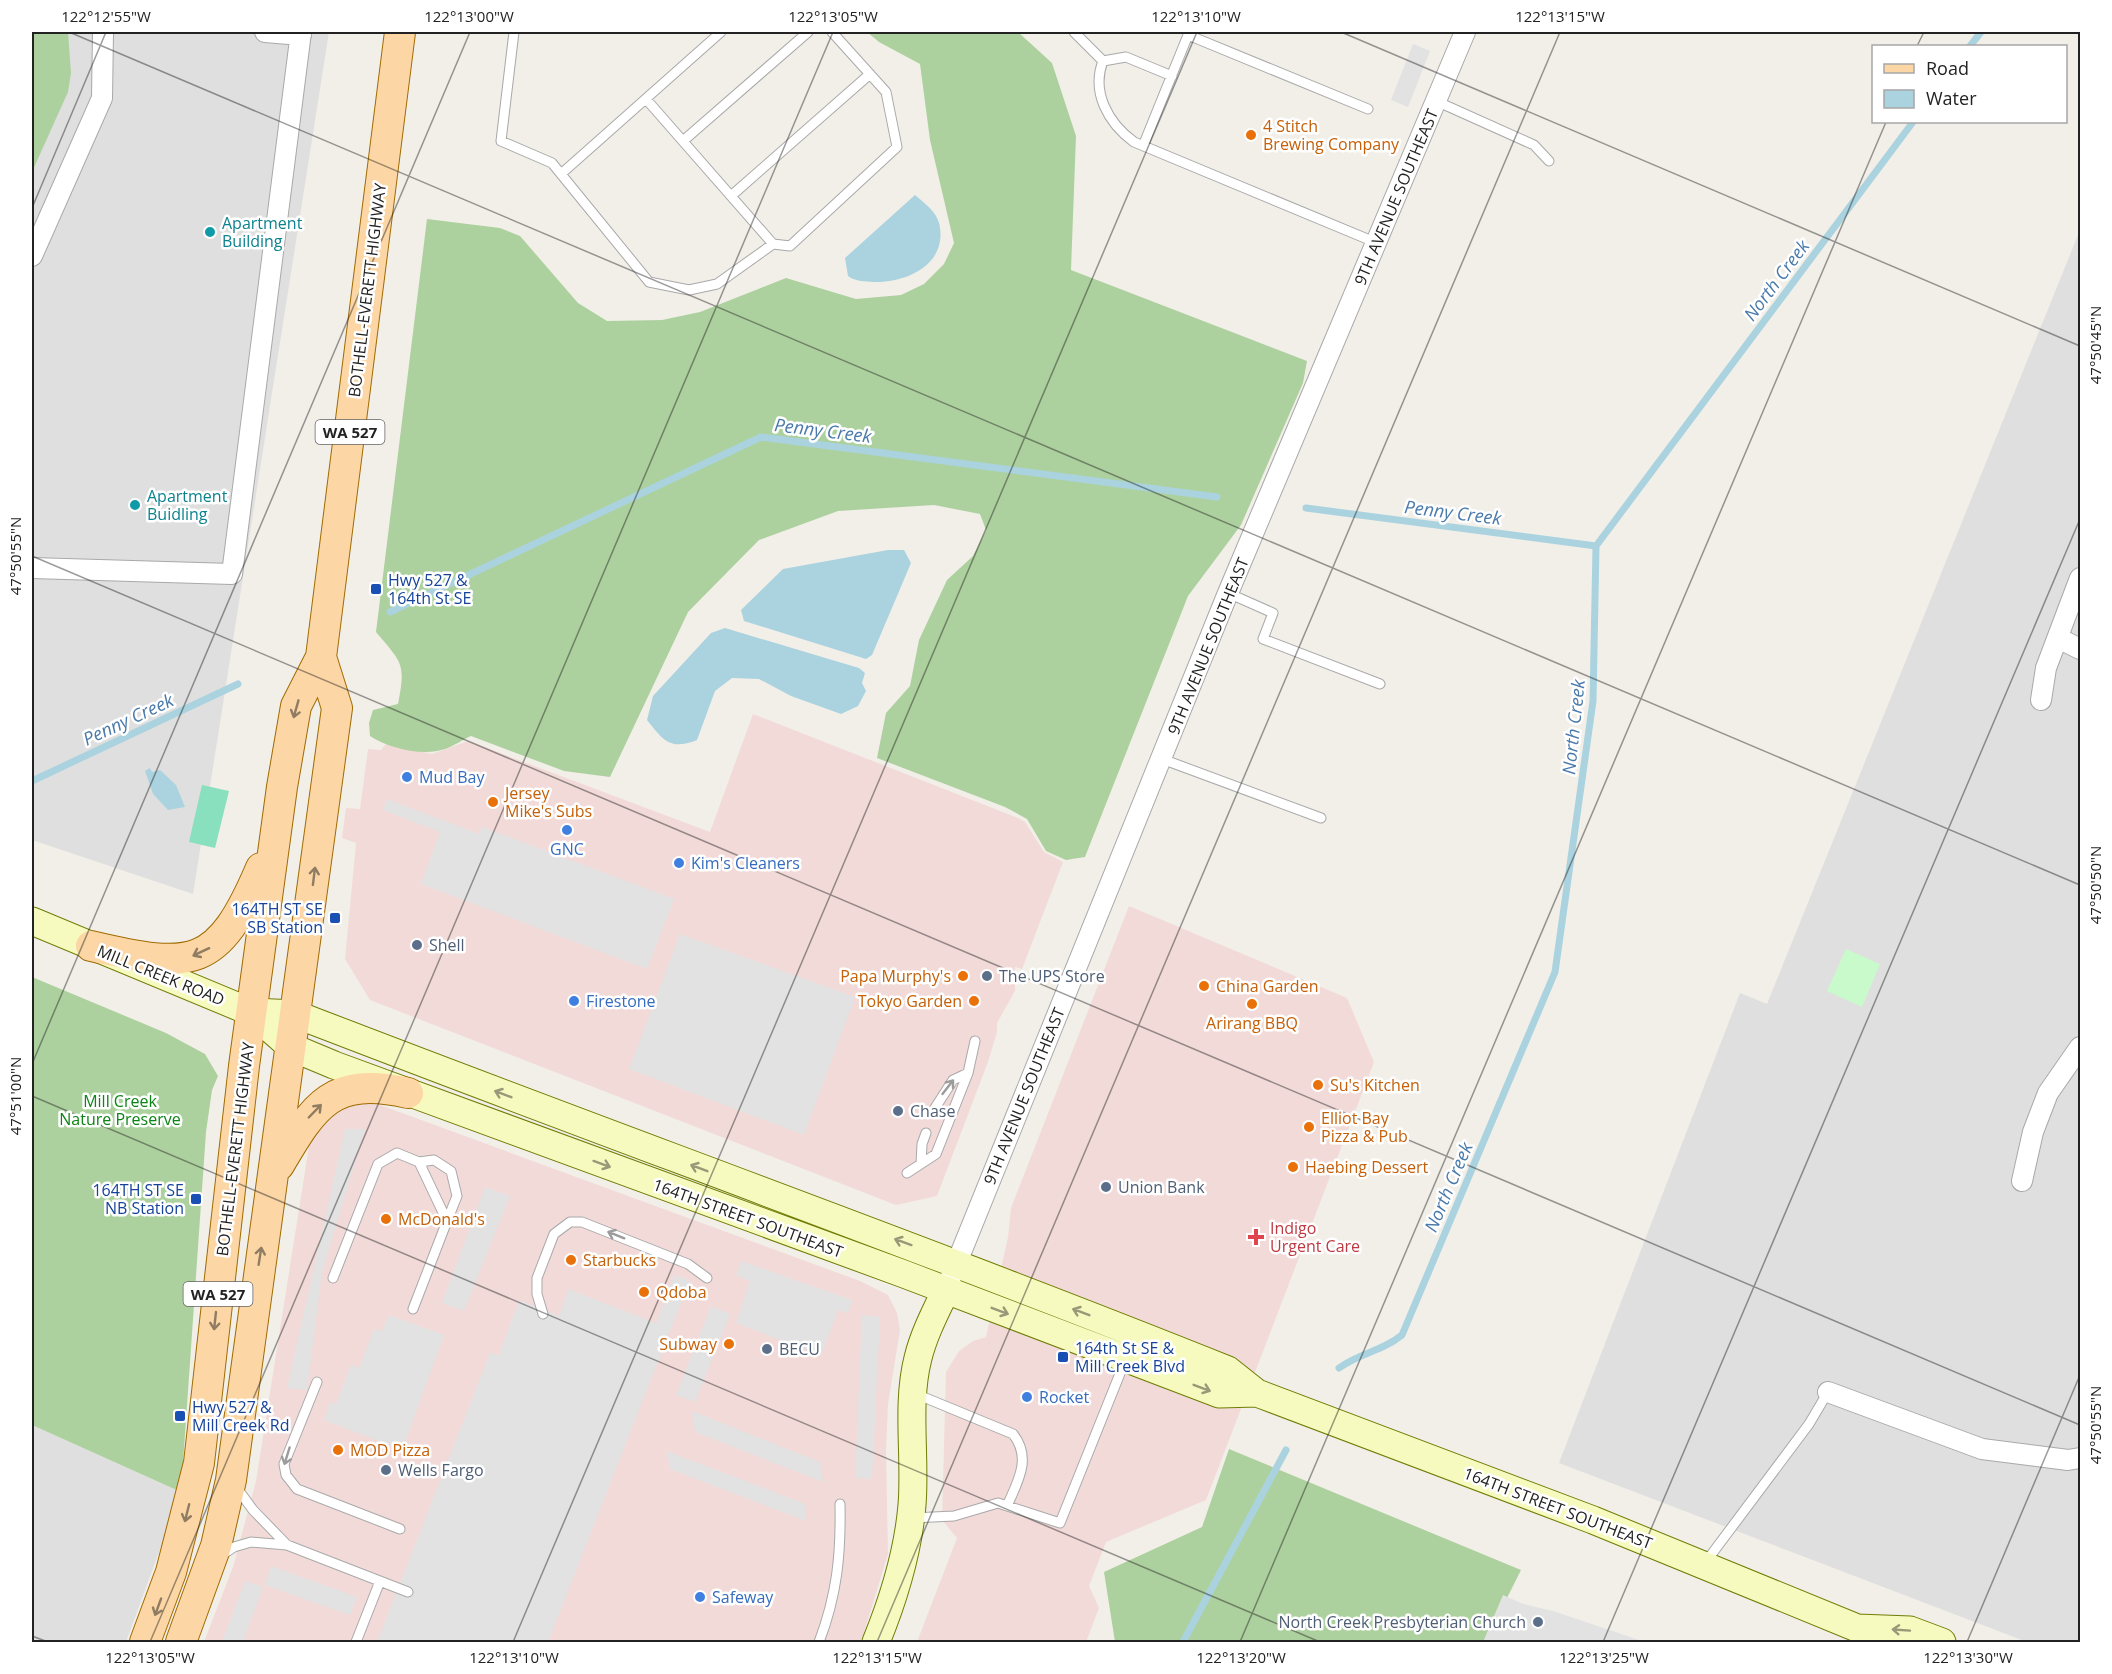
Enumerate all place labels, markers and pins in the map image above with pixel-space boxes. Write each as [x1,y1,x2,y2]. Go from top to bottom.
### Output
place label: 4 Stitch Brewing Company [1263,115,1400,155]
marker: 4 Stitch Brewing Company [1244,128,1258,142]
place label: Apartment Building [222,212,303,252]
marker: Apartment Building [203,225,217,239]
place label: Apartment Buidling [147,485,228,525]
marker: Apartment Buidling [128,498,142,512]
place label: Hwy 527 & 164th St SE [388,569,471,609]
marker: Hwy 527 & 164th St SE [369,582,383,596]
place label: Mud Bay [419,766,485,788]
marker: Mud Bay [400,770,414,784]
place label: Jersey Mike's Subs [503,782,592,822]
marker: Jersey Mike's Subs [486,795,500,809]
marker: GNC [560,823,574,837]
place label: GNC [550,838,584,860]
place label: Kim's Cleaners [691,852,800,874]
marker: Kim's Cleaners [672,856,686,870]
place label: 164TH ST SE SB Station [231,898,323,938]
marker: 164TH ST SE SB Station [328,911,342,925]
place label: Shell [429,934,465,956]
marker: Shell [410,938,424,952]
place label: Papa Murphy's [840,965,951,987]
place label: The UPS Store [999,965,1105,987]
marker: Papa Murphy's [956,969,970,983]
marker: The UPS Store [980,969,994,983]
place label: China Garden [1216,975,1318,997]
marker: China Garden [1197,979,1211,993]
place label: Firestone [586,990,656,1012]
place label: Tokyo Garden [858,990,962,1012]
marker: Firestone [567,994,581,1008]
marker: Tokyo Garden [967,994,981,1008]
marker: Arirang BBQ [1245,997,1259,1011]
place label: Arirang BBQ [1206,1012,1298,1034]
place label: Su's Kitchen [1330,1074,1420,1096]
marker: Su's Kitchen [1311,1078,1325,1092]
place label: Chase [910,1100,955,1122]
marker: Chase [891,1104,905,1118]
place label: Elliot Bay Pizza & Pub [1321,1107,1408,1147]
marker: Elliot Bay Pizza & Pub [1302,1120,1316,1134]
place label: Haebing Dessert [1305,1156,1429,1178]
marker: Haebing Dessert [1286,1160,1300,1174]
place label: Union Bank [1118,1176,1205,1198]
place label: 164TH ST SE NB Station [92,1179,184,1219]
marker: Union Bank [1099,1180,1113,1194]
marker: 164TH ST SE NB Station [189,1192,203,1206]
place label: McDonald's [398,1208,485,1230]
marker: McDonald's [379,1212,393,1226]
place label: Indigo Urgent Care [1270,1217,1360,1257]
marker: Indigo Urgent Care [1247,1228,1265,1246]
place label: Starbucks [583,1249,656,1271]
marker: Starbucks [564,1253,578,1267]
place label: Qdoba [656,1281,707,1303]
marker: Qdoba [637,1285,651,1299]
place label: Subway [659,1333,718,1355]
marker: Subway [722,1337,736,1351]
place label: 164th St SE & Mill Creek Blvd [1075,1337,1185,1377]
place label: BECU [779,1338,820,1360]
marker: BECU [760,1342,774,1356]
marker: 164th St SE & Mill Creek Blvd [1056,1350,1070,1364]
place label: Rocket [1039,1386,1090,1408]
marker: Rocket [1020,1390,1034,1404]
place label: Hwy 527 & Mill Creek Rd [192,1396,289,1436]
marker: Hwy 527 & Mill Creek Rd [173,1409,187,1423]
place label: MOD Pizza [350,1439,430,1461]
marker: MOD Pizza [331,1443,345,1457]
place label: Wells Fargo [398,1459,484,1481]
marker: Wells Fargo [379,1463,393,1477]
place label: Safeway [712,1586,774,1608]
marker: Safeway [693,1590,707,1604]
place label: North Creek Presbyterian Church [1279,1611,1526,1633]
marker: North Creek Presbyterian Church [1531,1615,1545,1629]

